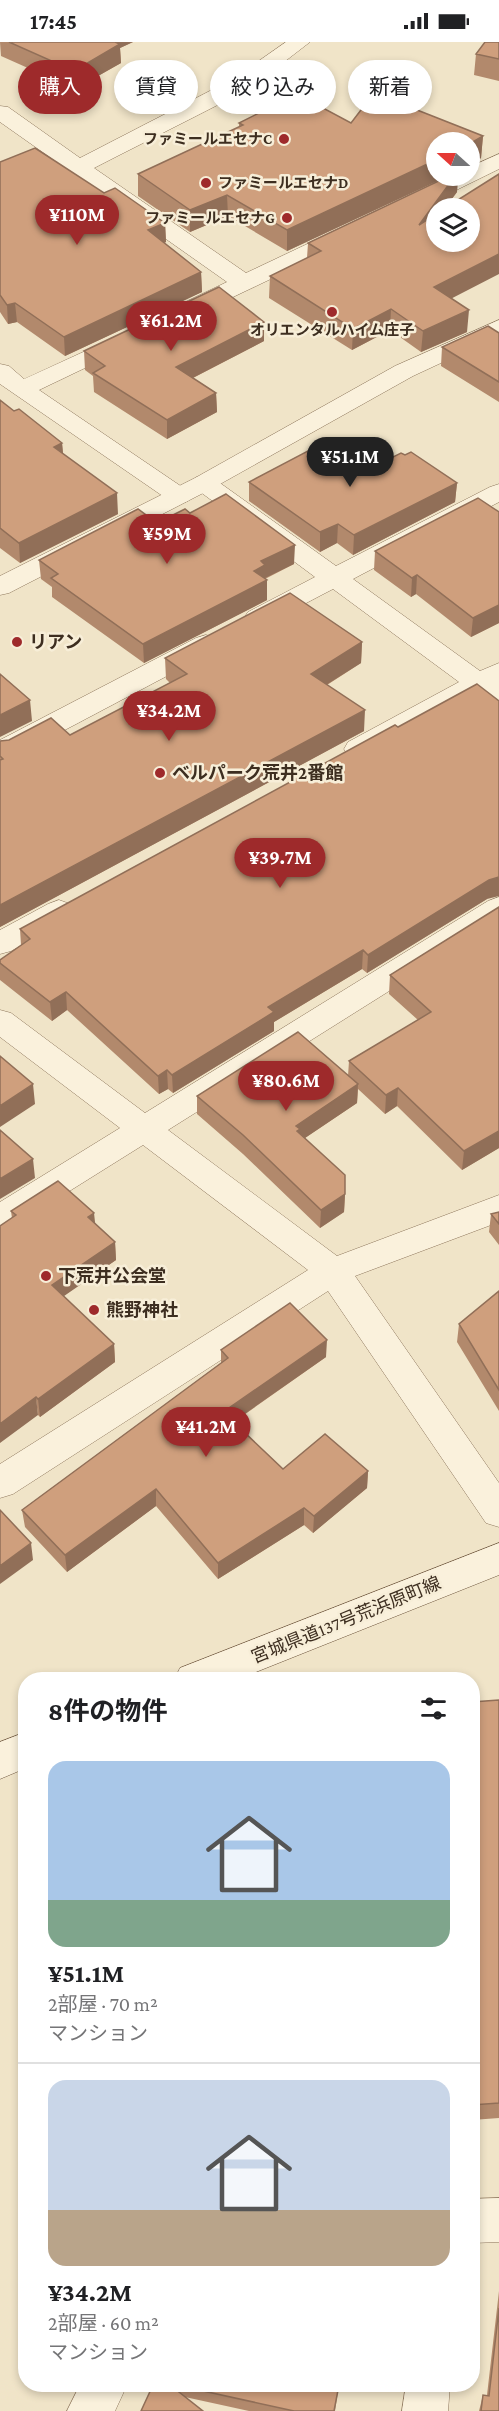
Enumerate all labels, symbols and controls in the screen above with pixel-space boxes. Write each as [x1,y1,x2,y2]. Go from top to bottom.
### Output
text: 17:45 [30,9,77,34]
chip: 購入 [18,60,102,114]
chip: 賃貸 [114,60,198,114]
chip: 絞り込み [210,60,336,114]
chip: 新着 [348,60,432,114]
place label: ファミールエセナC [143,131,272,147]
marker: ファミールエセナC [277,132,291,146]
north arrow [426,132,480,186]
map controls [426,132,480,252]
place label: ファミールエセナD [218,175,348,191]
marker: ファミールエセナD [199,176,213,190]
pin: ¥110M [35,195,119,246]
button: layers [426,198,480,252]
text: ¥110M [49,203,105,225]
place label: ファミールエセナG [145,210,275,226]
marker: ファミールエセナG [280,211,294,225]
pin: ¥61.2M [122,301,220,352]
marker: オリエンタルハイム庄子 [325,305,339,319]
text: ¥61.2M [140,309,202,331]
place label: オリエンタルハイム庄子 [250,322,414,338]
pin: ¥51.1M [301,437,399,488]
text: ¥51.1M [321,445,379,467]
pin: ¥59M [131,514,203,565]
text: ¥59M [143,522,191,544]
place label: リアン [29,632,82,652]
marker: リアン [10,635,24,649]
pin: ¥34.2M [120,691,218,742]
text: ¥34.2M [137,699,201,721]
place label: ベルパーク荒井2番館 [172,763,343,783]
marker: ベルパーク荒井2番館 [153,766,167,780]
pin: ¥39.7M [231,838,329,889]
text: ¥39.7M [248,846,312,868]
pin: ¥80.6M [237,1061,335,1112]
text: ¥80.6M [252,1069,320,1091]
place label: 下荒井公会堂 [58,1266,166,1286]
marker: 下荒井公会堂 [39,1269,53,1283]
place label: 熊野神社 [106,1300,178,1320]
marker: 熊野神社 [87,1303,101,1317]
pin: ¥41.2M [157,1407,255,1458]
text: ¥41.2M [176,1415,237,1437]
street label: 宮城県道137号荒浜原町線 [248,1573,444,1667]
icon: filters [417,1692,450,1725]
text: 8件の物件 [48,1697,167,1726]
icon: home [195,1800,303,1908]
text: ¥51.1M [48,1959,124,1988]
text: 2部屋 · 70 m² [48,1993,158,2015]
text: マンション [48,2022,148,2044]
icon: home [195,2119,303,2227]
text: ¥34.2M [48,2278,132,2307]
text: 2部屋 · 60 m² [48,2312,159,2334]
text: マンション [48,2341,148,2363]

